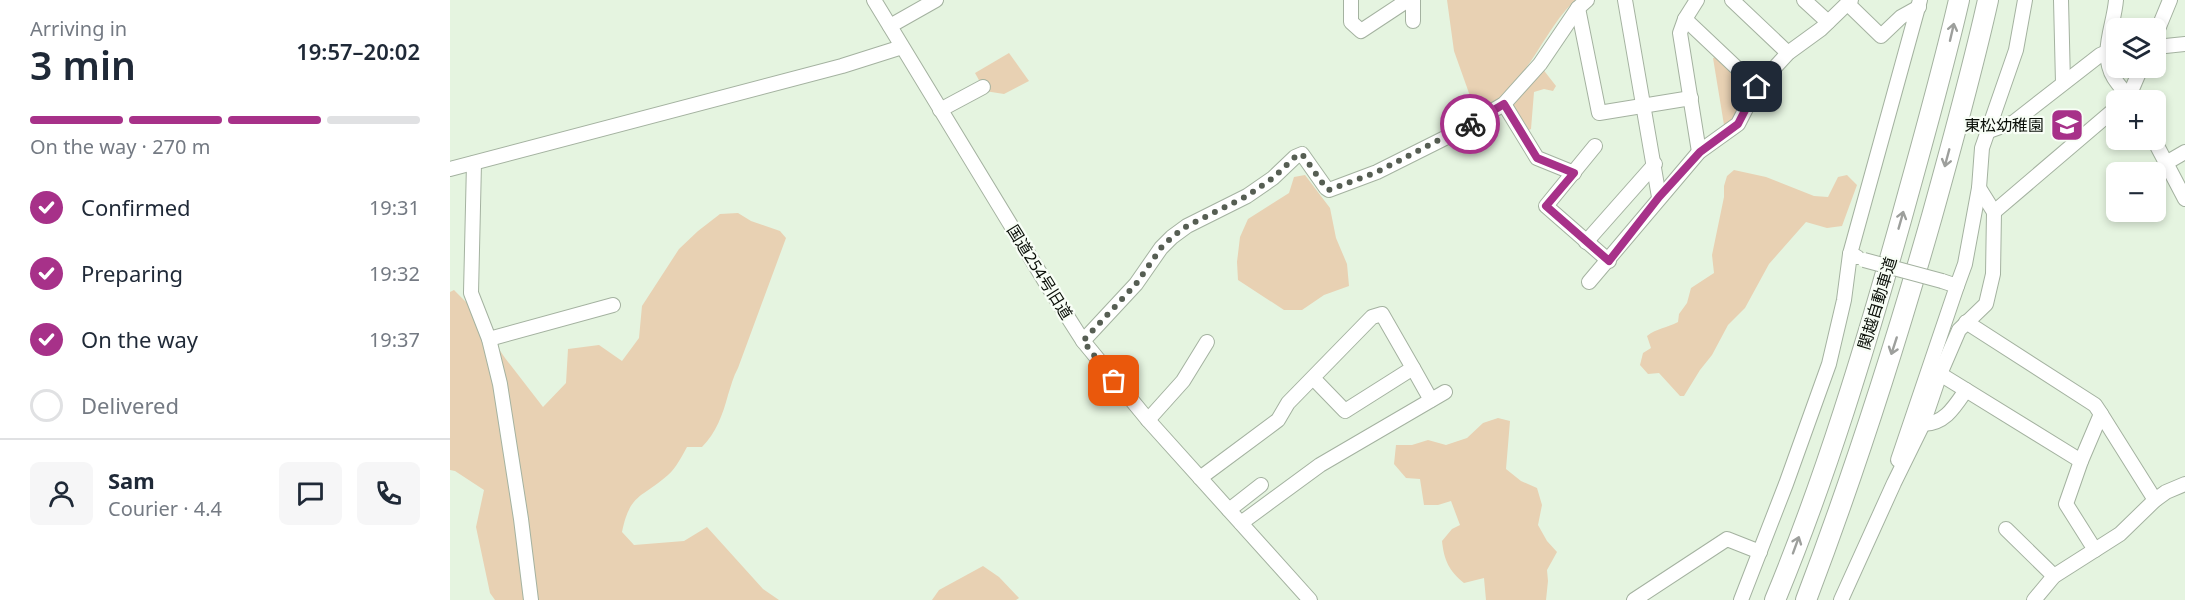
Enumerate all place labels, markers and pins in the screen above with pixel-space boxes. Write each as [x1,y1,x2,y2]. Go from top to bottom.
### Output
pin [1731,61,1782,112]
school or university icon: 東松幼稚園 [2049,107,2085,143]
place label: 東松幼稚園 [1964,114,2044,136]
pin [1088,355,1139,406]

